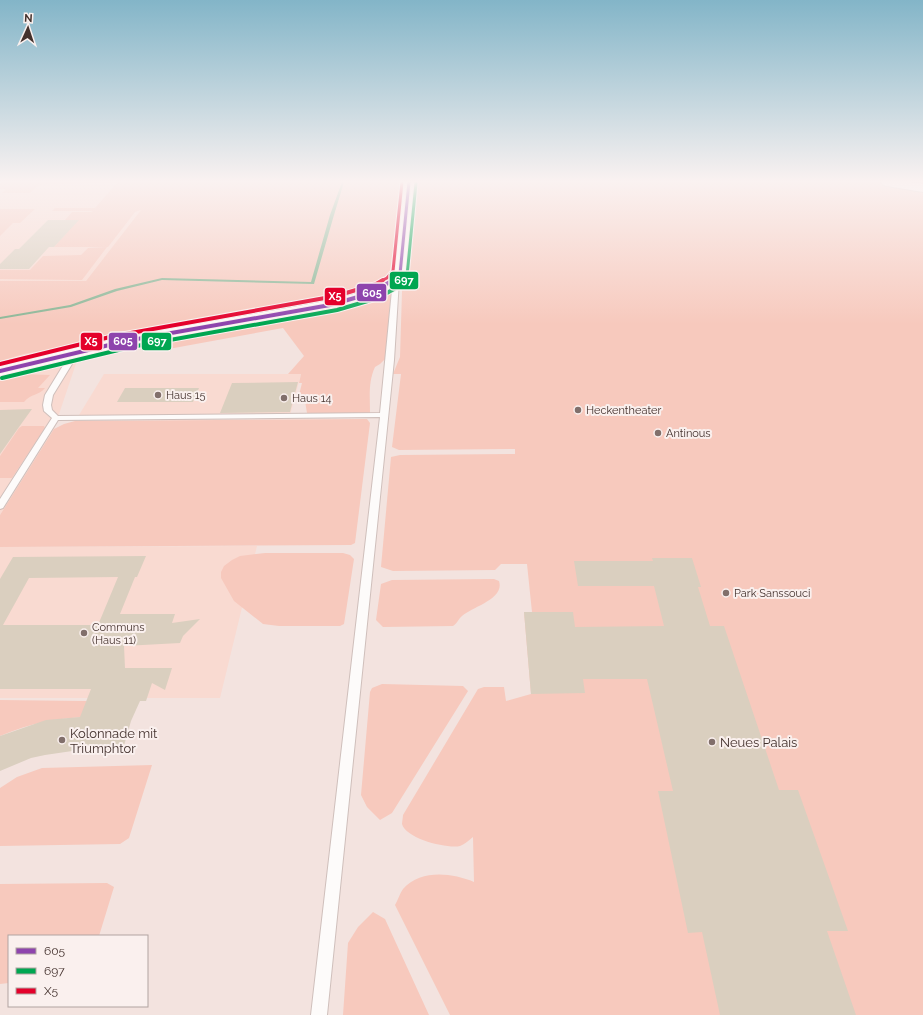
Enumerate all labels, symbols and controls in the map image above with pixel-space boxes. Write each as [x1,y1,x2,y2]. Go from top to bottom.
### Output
north arrow [8,8,48,48]
text: N [24,12,33,25]
line badge: 697 [389,271,419,290]
text: 697 [394,274,414,287]
line badge: 605 [356,283,387,302]
line badge: X5 [324,287,346,306]
text: 605 [362,287,382,300]
text: X5 [327,290,342,303]
line badge: X5 [80,332,103,351]
line badge: 605 [108,332,138,351]
line badge: 697 [141,332,172,351]
text: X5 [83,335,98,348]
text: 605 [113,335,133,348]
text: 697 [147,335,167,348]
place label: Haus 15 [166,389,205,402]
marker: Haus 15 [153,390,163,400]
place label: Haus 14 [292,392,331,405]
marker: Haus 14 [279,393,289,403]
place label: Heckentheater [586,404,661,417]
marker: Heckentheater [573,405,583,415]
place label: Antinous [666,427,711,440]
marker: Antinous [653,428,663,438]
place label: Park Sanssouci [734,587,811,600]
marker: Park Sanssouci [721,588,731,598]
place label: Communs (Haus 11) [92,621,145,647]
marker: Communs (Haus 11) [79,628,89,638]
place label: Kolonnade mit Triumphtor [70,726,158,756]
marker: Kolonnade mit Triumphtor [57,735,67,745]
place label: Neues Palais [720,735,797,750]
marker: Neues Palais [707,737,717,747]
legend [8,935,148,1007]
text: 605 [44,944,66,958]
text: 697 [44,964,65,978]
text: X5 [44,984,59,998]

